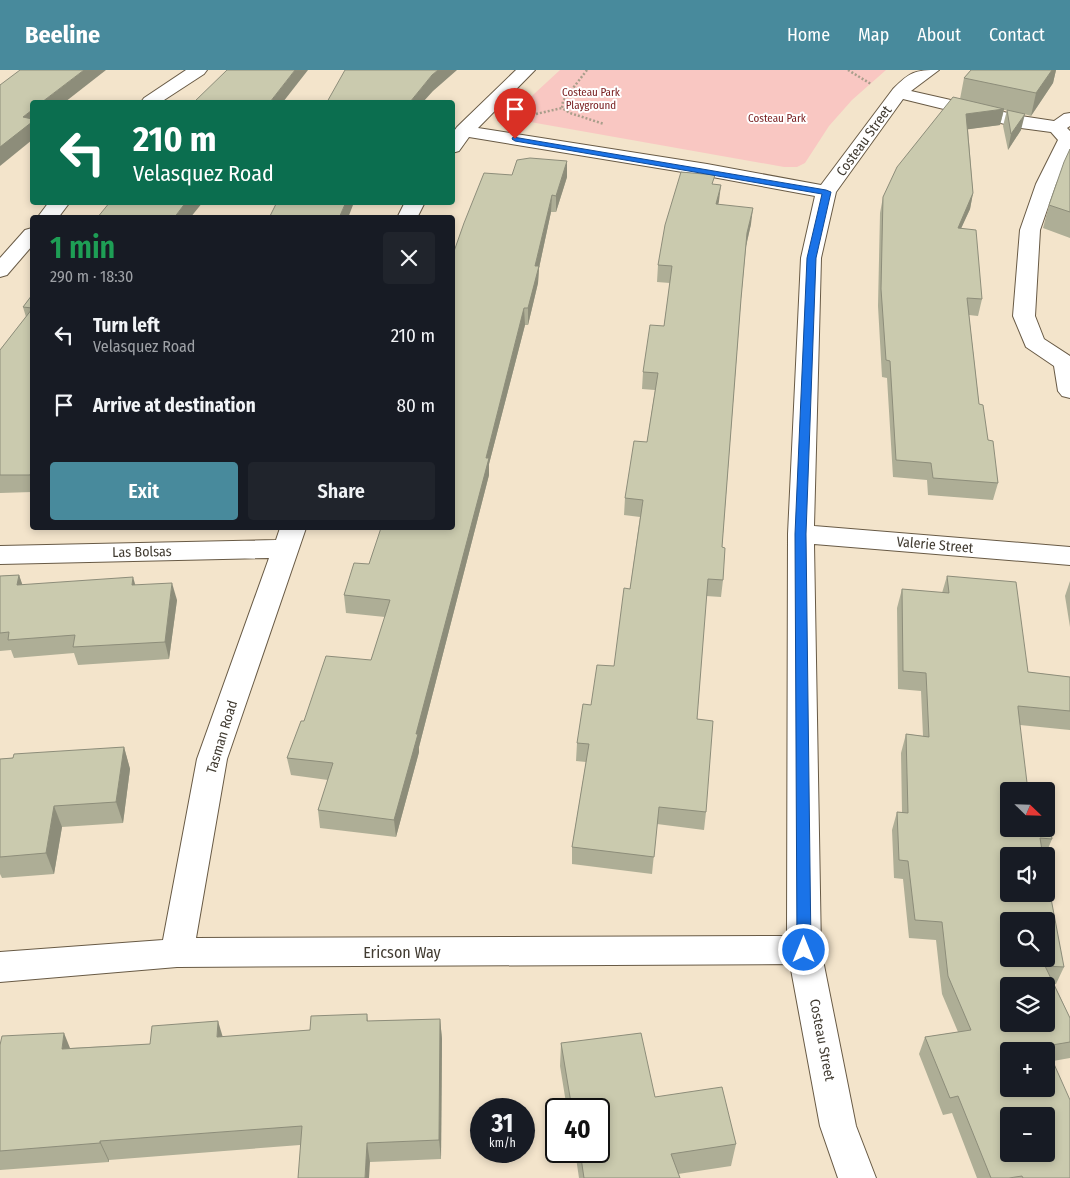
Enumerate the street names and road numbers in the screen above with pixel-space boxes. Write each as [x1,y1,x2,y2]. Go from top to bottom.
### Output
street label: Costeau Street [833,102,896,180]
street label: Valerie Street [896,533,974,557]
street label: Las Bolsas [112,543,172,561]
street label: Tasman Road [203,698,241,776]
street label: Ericson Way [363,943,442,962]
street label: Costeau Street [806,998,838,1083]

